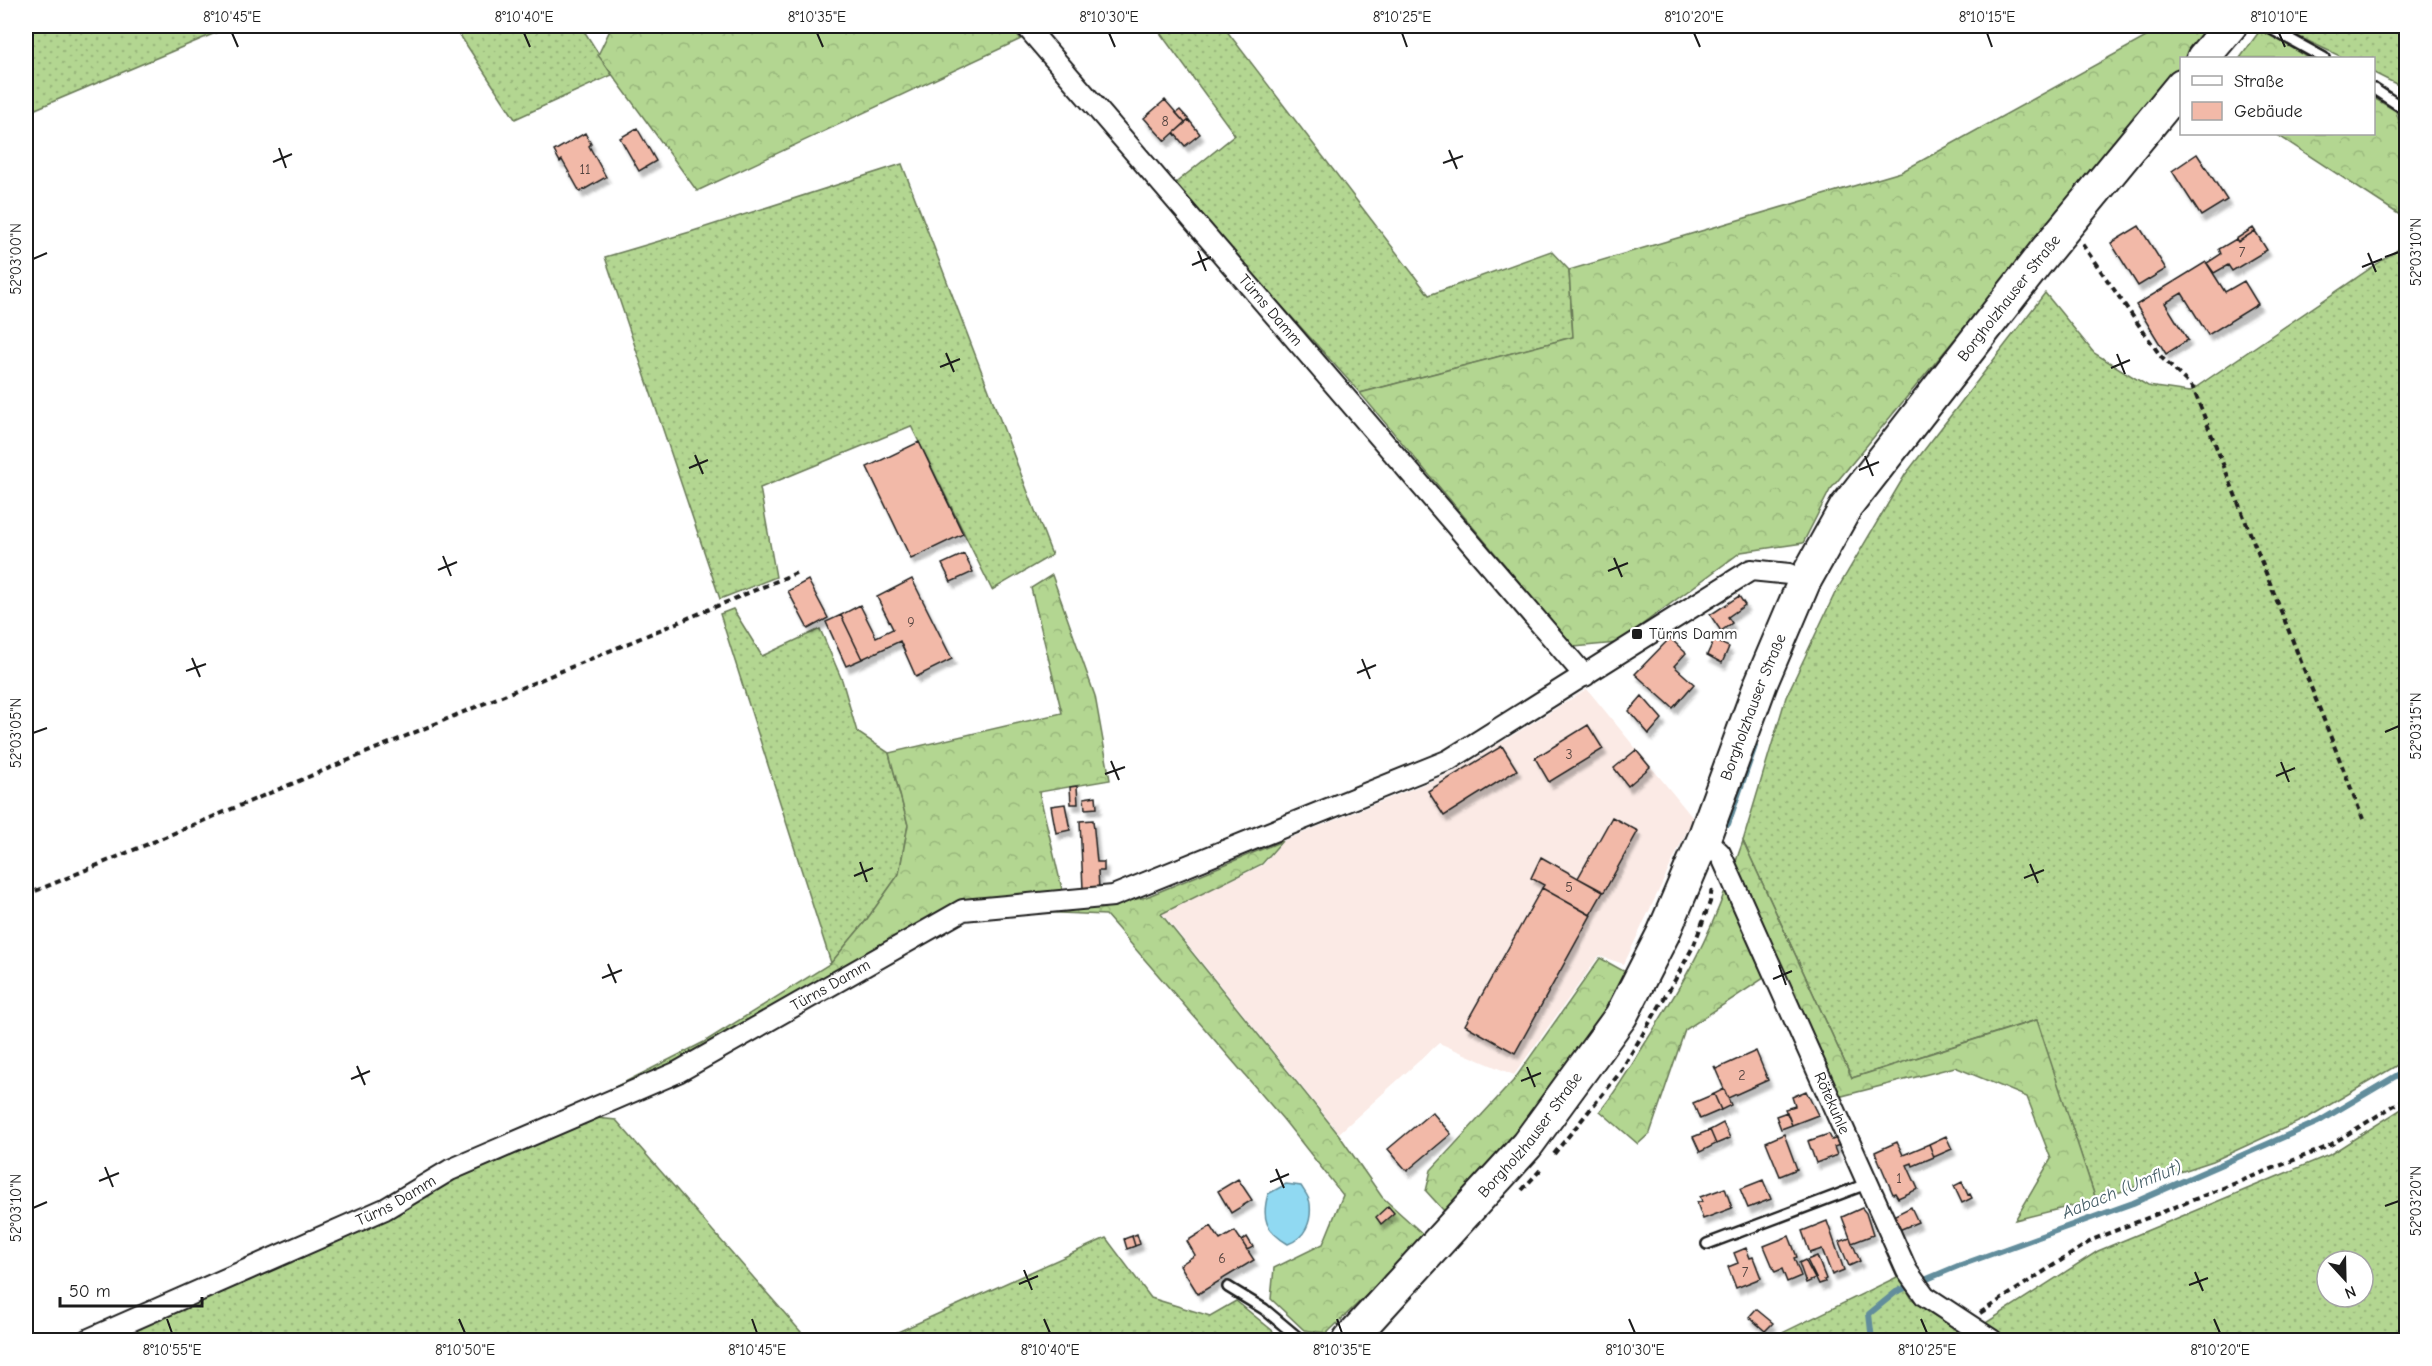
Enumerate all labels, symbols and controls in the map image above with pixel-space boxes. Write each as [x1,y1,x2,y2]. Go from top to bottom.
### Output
text: 8°10'45"E [203,8,261,26]
text: 8°10'40"E [494,8,554,26]
text: 8°10'35"E [788,8,846,26]
text: 8°10'30"E [1079,8,1139,26]
text: 8°10'25"E [1373,8,1431,26]
text: 8°10'20"E [1664,8,1724,26]
text: 8°10'15"E [1959,8,2015,26]
text: 8°10'10"E [2250,8,2308,26]
legend [2180,57,2375,135]
text: Straße [2234,71,2284,92]
text: Gebäude [2234,101,2303,122]
house number: 8 [1161,113,1169,130]
house number: 11 [579,161,591,178]
text: 52°03'10"N [2407,218,2425,286]
text: 52°03'00"N [7,223,25,295]
street label: Borgholzhauser Straße [1954,231,2064,365]
house number: 7 [2239,244,2246,261]
street label: Türns Damm [1235,271,1306,350]
house number: 9 [907,614,915,631]
place label: Türns Damm [1649,625,1738,643]
marker: Türns Damm [1630,627,1644,641]
street label: Borgholzhauser Straße [1717,631,1790,783]
text: 52°03'15"N [2407,692,2425,760]
text: 52°03'05"N [7,698,25,768]
house number: 3 [1565,746,1573,763]
house number: 5 [1565,879,1573,896]
street label: Türns Damm [788,956,874,1015]
house number: 2 [1738,1067,1746,1084]
street label: Borgholzhauser Straße [1475,1069,1586,1201]
street label: Rötekuhle [1810,1069,1854,1137]
water label: Aabach (Umflut) [2058,1156,2185,1224]
text: 52°03'20"N [2407,1166,2425,1236]
house number: 1 [1896,1170,1902,1187]
street label: Türns Damm [353,1172,439,1230]
text: 52°03'10"N [7,1174,25,1242]
north arrow [2315,1249,2375,1309]
house number: 6 [1218,1250,1226,1267]
house number: 7 [1742,1264,1749,1281]
scale bar [60,1270,202,1308]
text: 50 m [69,1281,111,1302]
text: N [2342,1282,2358,1302]
text: 8°10'55"E [143,1341,201,1359]
text: 8°10'50"E [435,1341,495,1359]
text: 8°10'45"E [728,1341,786,1359]
text: 8°10'40"E [1020,1341,1080,1359]
text: 8°10'35"E [1313,1341,1371,1359]
text: 8°10'30"E [1605,1341,1665,1359]
text: 8°10'25"E [1898,1341,1956,1359]
text: 8°10'20"E [2190,1341,2250,1359]

